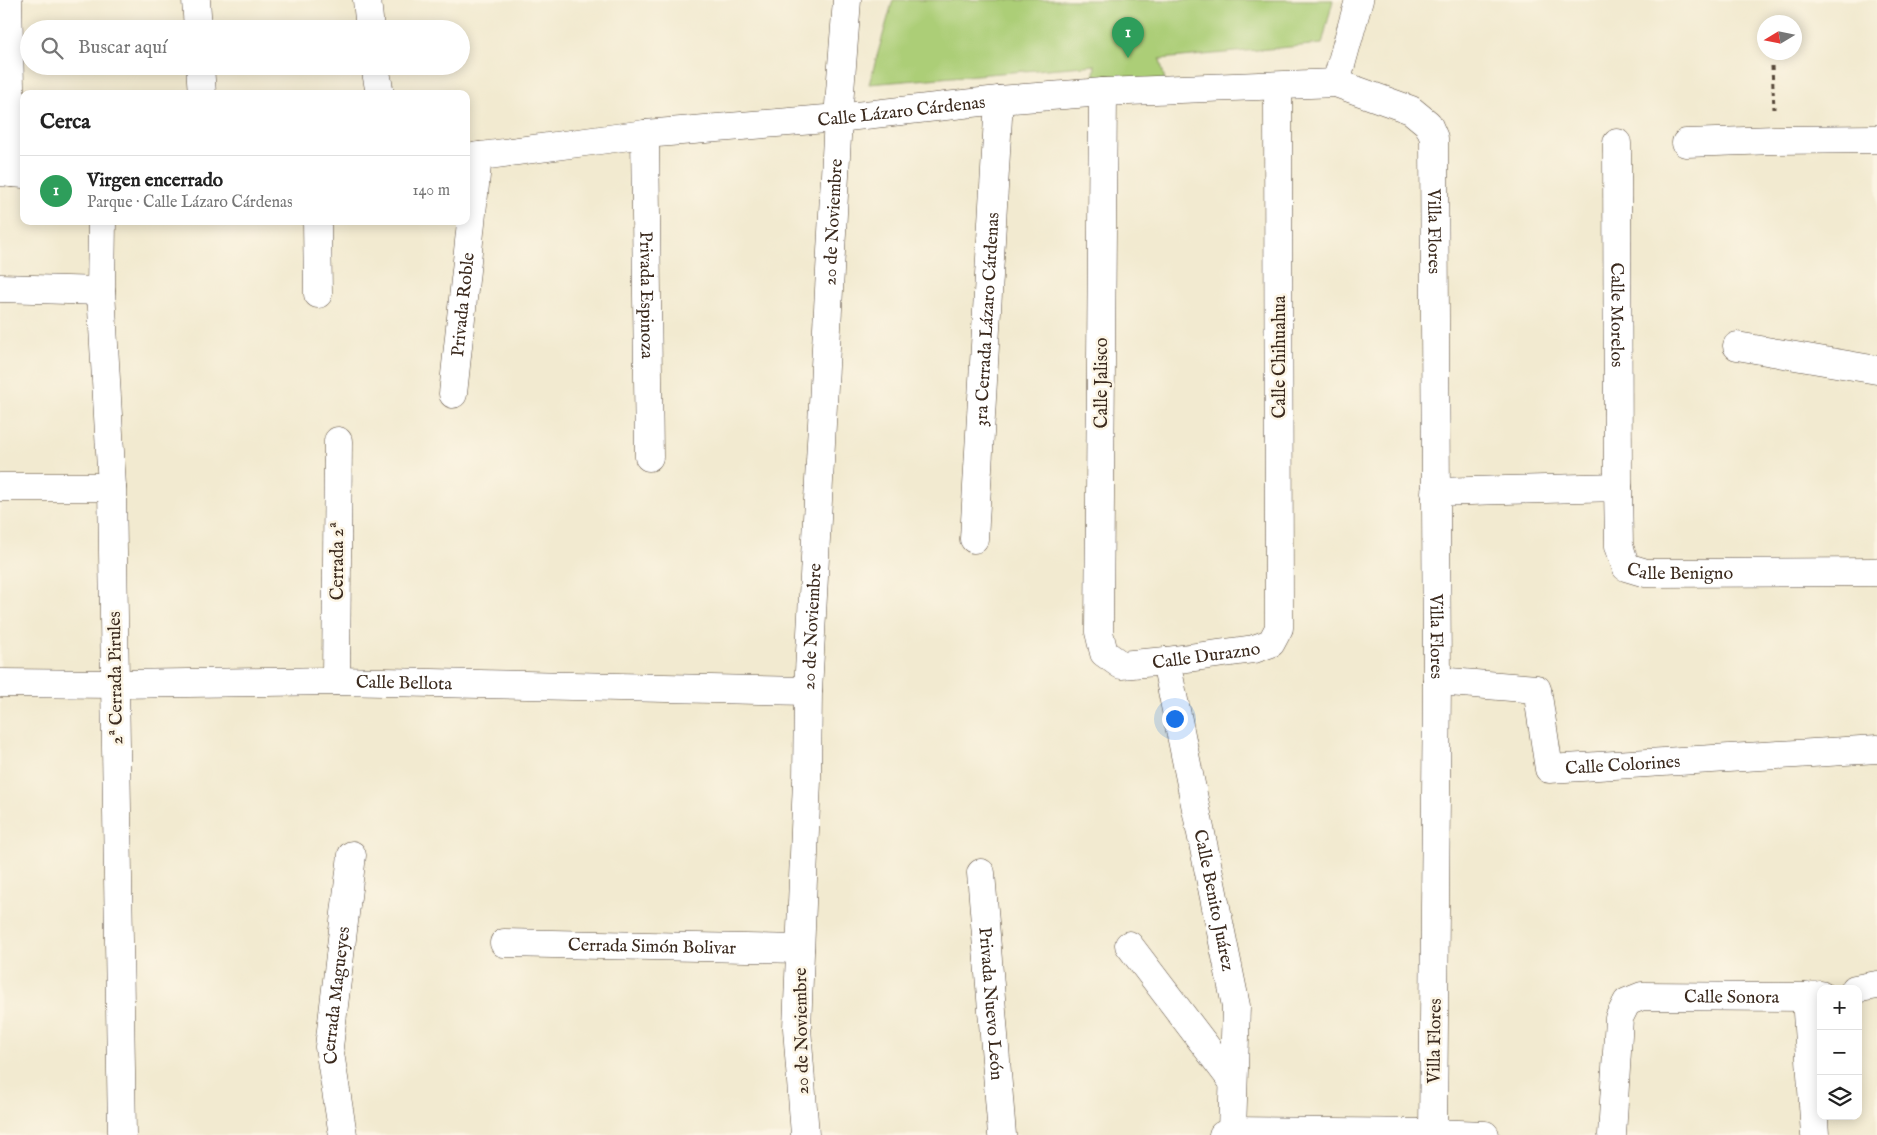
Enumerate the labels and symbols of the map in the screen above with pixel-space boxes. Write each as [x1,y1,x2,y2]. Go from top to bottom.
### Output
north arrow [1757,15,1802,60]
pin: 1 [1112,17,1144,58]
street label: Calle Lázaro Cárdenas [817,92,986,133]
street label: 20 de Noviembre [819,158,849,286]
street label: Villa Flores [1421,188,1445,274]
street label: 3ra Cerrada Lázaro Cárdenas [970,212,1006,427]
street label: Privada Espinoza [633,231,658,359]
street label: Privada Roble [447,251,481,358]
street label: Calle Morelos [1604,263,1628,367]
street label: Calle Chihuahua [1269,295,1292,419]
street label: Calle Jalisco [1091,337,1114,428]
street label: Cerrada 2ª [327,521,350,600]
street label: Calle Benigno [1624,558,1733,586]
street label: 20 de Noviembre [798,563,828,691]
street label: Villa Flores [1424,593,1447,679]
street label: 2ª Cerrada Pirules [104,611,129,745]
street label: Calle Durazno [1151,638,1264,675]
street label: Calle Bellota [356,671,453,696]
your location [1162,706,1188,732]
street label: Calle Colorines [1565,751,1681,781]
street label: Calle Benito Juárez [1187,827,1239,973]
street label: Cerrada Magueyes [319,925,356,1066]
street label: Privada Nuevo León [972,926,1008,1081]
street label: Cerrada Simón Bolivar [568,934,737,961]
street label: 20 de Noviembre [790,967,815,1095]
street label: Calle Sonora [1684,986,1780,1010]
street label: Villa Flores [1423,998,1448,1085]

